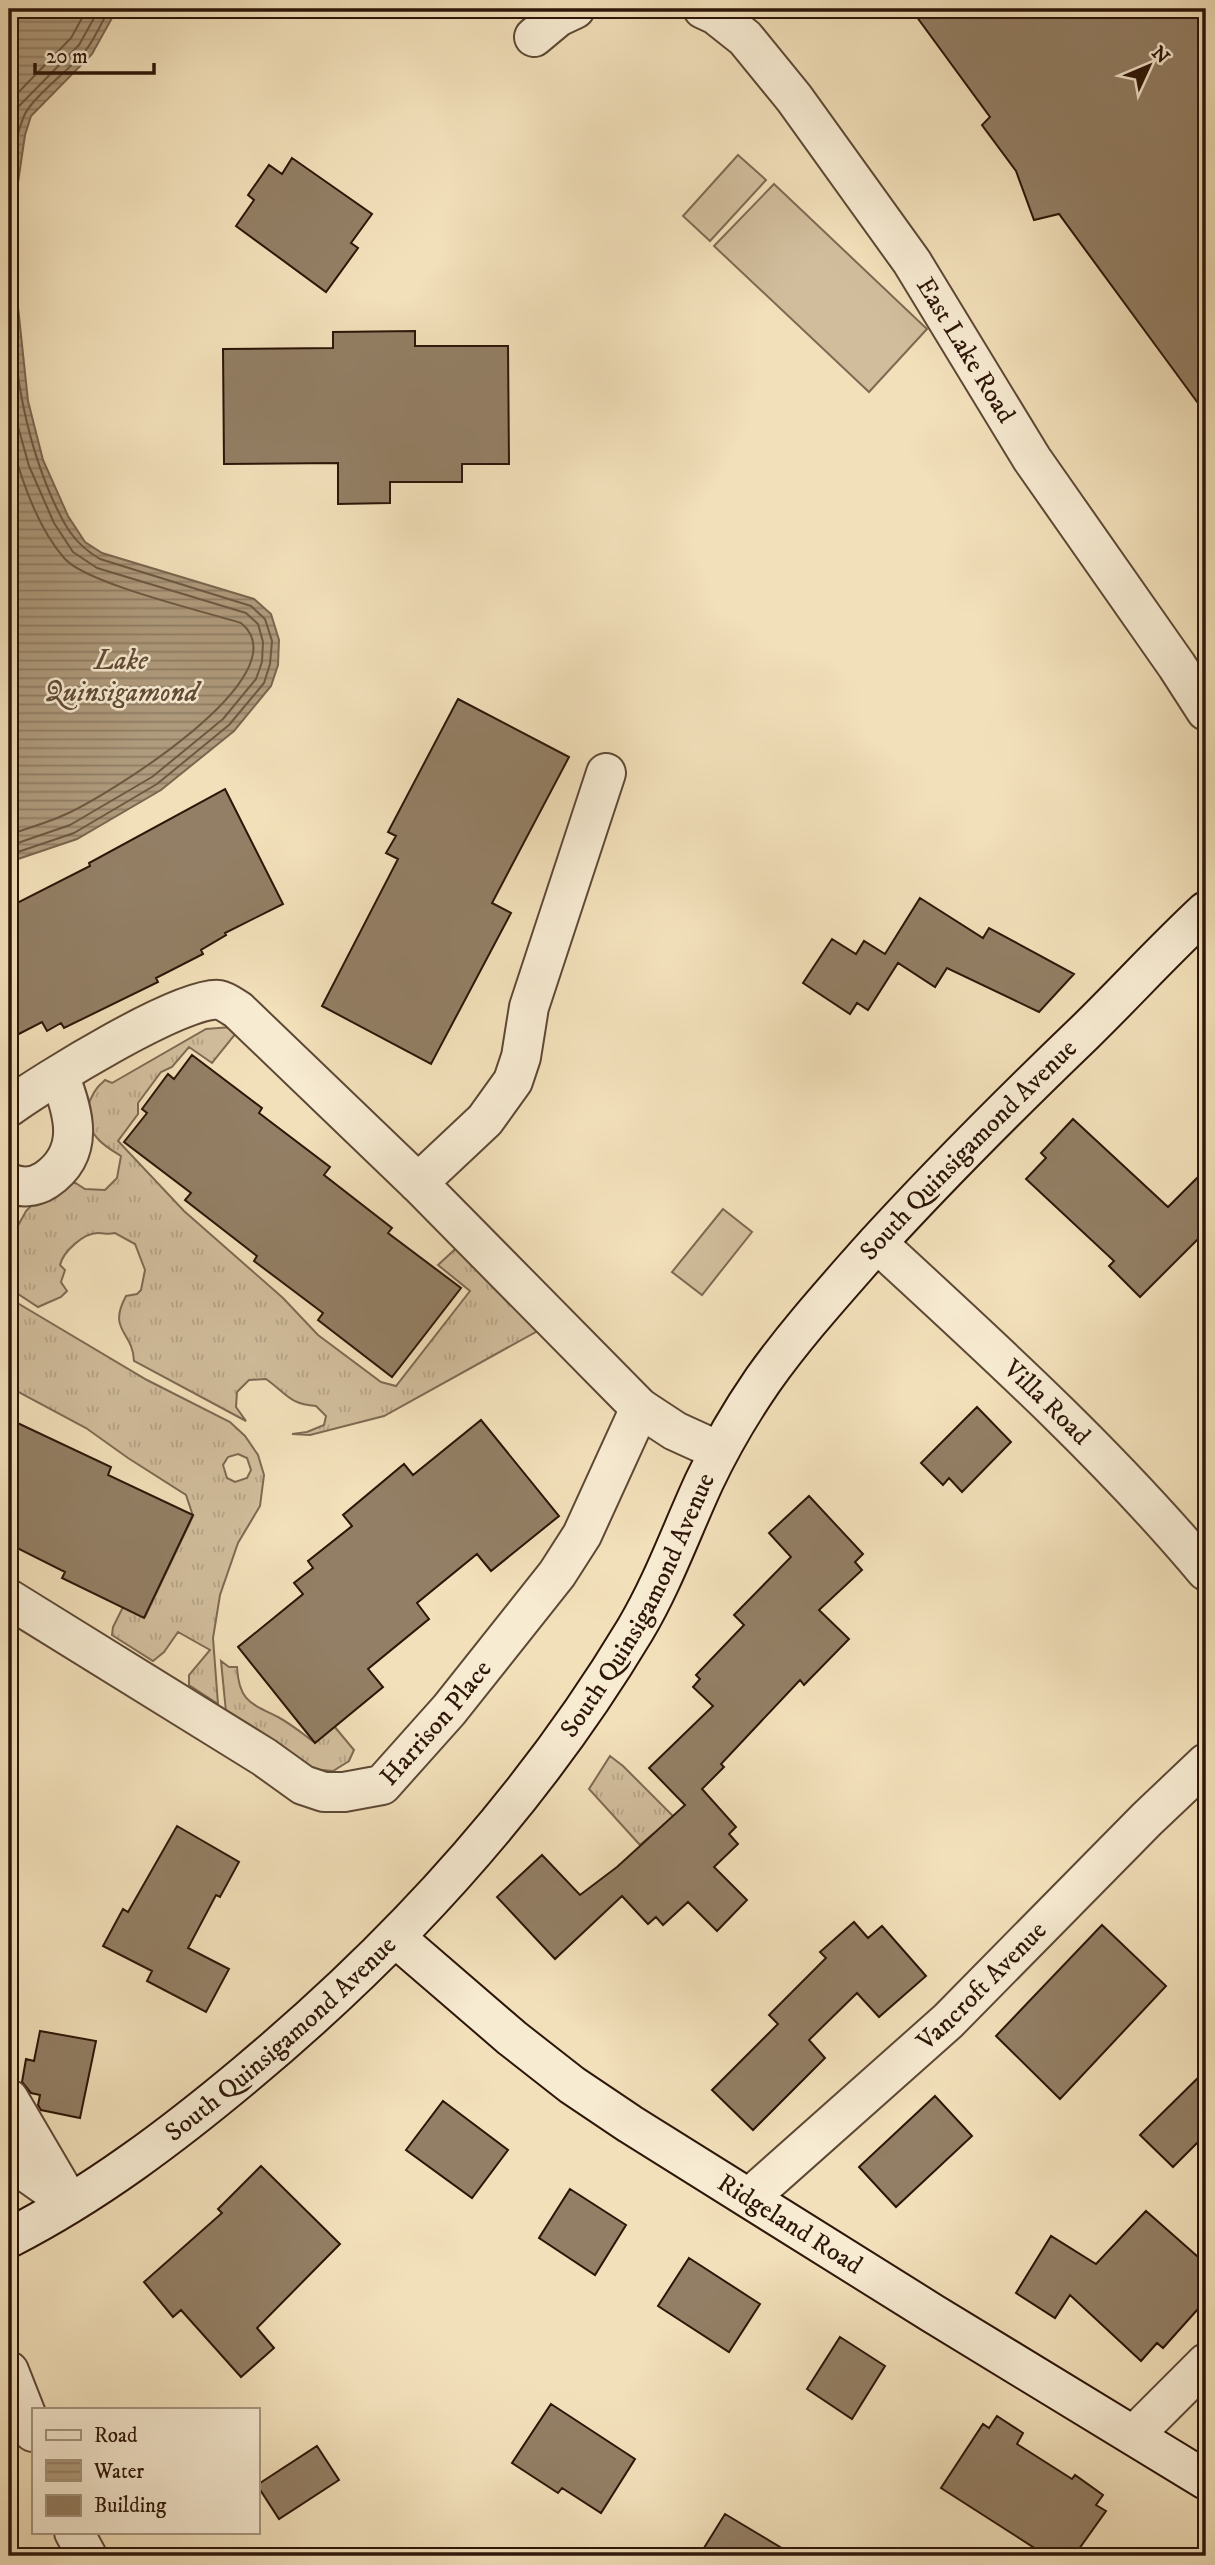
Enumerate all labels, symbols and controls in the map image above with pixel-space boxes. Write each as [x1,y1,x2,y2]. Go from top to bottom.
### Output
scale bar [35,32,154,76]
north arrow [1114,32,1184,102]
text: N [1146,42,1174,69]
text: 20 m [46,44,88,70]
street label: East Lake Road [909,271,1023,429]
water label: Lake Quinsigamond [44,643,202,710]
street label: South Quinsigamond Avenue [853,1032,1084,1267]
street label: Villa Road [996,1352,1098,1452]
street label: South Quinsigamond Avenue [553,1467,722,1744]
street label: Harrison Place [373,1653,499,1793]
street label: Vancroft Avenue [909,1914,1054,2058]
street label: South Quinsigamond Avenue [158,1929,403,2149]
street label: Ridgeland Road [711,2166,869,2282]
legend [32,2408,259,2534]
text: Road [94,2423,138,2449]
text: Water [93,2459,144,2485]
text: Building [94,2493,167,2519]

